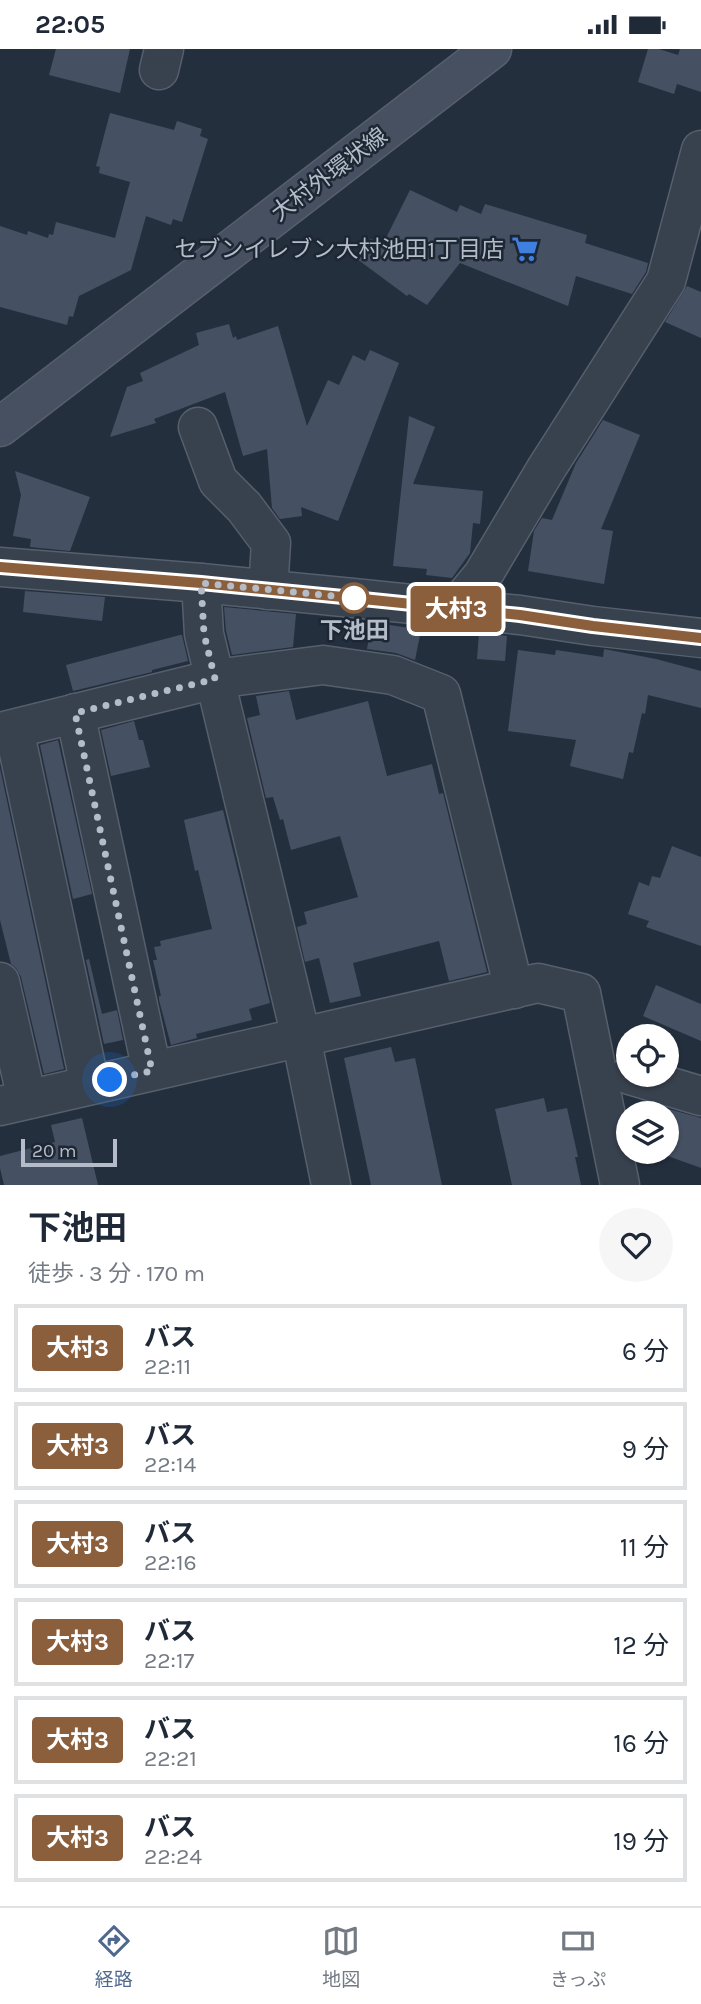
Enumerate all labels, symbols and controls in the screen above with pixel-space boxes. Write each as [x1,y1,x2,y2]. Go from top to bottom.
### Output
text: 22:05 [35,9,105,40]
street label: 大村外環状線 [266,122,393,227]
supermarket icon: セブンイレブン大村池田1丁目店 [510,234,540,264]
place label: セブンイレブン大村池田1丁目店 [174,236,504,263]
marker: 下池田 [339,583,369,613]
line badge: 大村3 [416,586,496,632]
text: 大村3 [425,595,487,623]
place label: 下池田 [320,617,389,644]
map controls [616,1024,679,1164]
button: locate [616,1024,679,1087]
your location [92,1062,127,1097]
button: layers [616,1101,679,1164]
scale bar [21,1136,117,1168]
text: 20 m [32,1140,77,1162]
button: heart [599,1208,673,1282]
text: 下池田 [28,1209,127,1247]
text: 徒歩 · 3 分 · 170 m [28,1260,205,1287]
text: バス [144,1322,196,1353]
text: 大村3 [46,1334,109,1362]
text: 6 分 [622,1336,669,1367]
text: 22:11 [144,1353,191,1380]
text: バス [144,1420,196,1451]
text: 大村3 [46,1432,109,1460]
text: 9 分 [622,1434,669,1465]
text: 22:14 [144,1451,196,1478]
text: バス [144,1518,196,1549]
text: 大村3 [46,1530,109,1558]
text: 11 分 [620,1532,669,1563]
text: 22:16 [144,1549,197,1576]
text: バス [144,1616,196,1647]
text: 大村3 [46,1628,109,1656]
text: 12 分 [613,1630,669,1661]
text: 22:17 [144,1647,194,1674]
text: バス [144,1714,196,1745]
text: 大村3 [46,1726,109,1754]
text: 16 分 [613,1728,669,1759]
text: 22:21 [144,1745,197,1772]
text: バス [144,1812,196,1843]
text: 大村3 [46,1824,109,1852]
text: 19 分 [613,1826,669,1857]
text: 22:24 [144,1843,202,1870]
tab: 経路 [95,1922,133,1991]
tab: 地図 [322,1922,360,1991]
tab: きっぷ [550,1922,606,1991]

